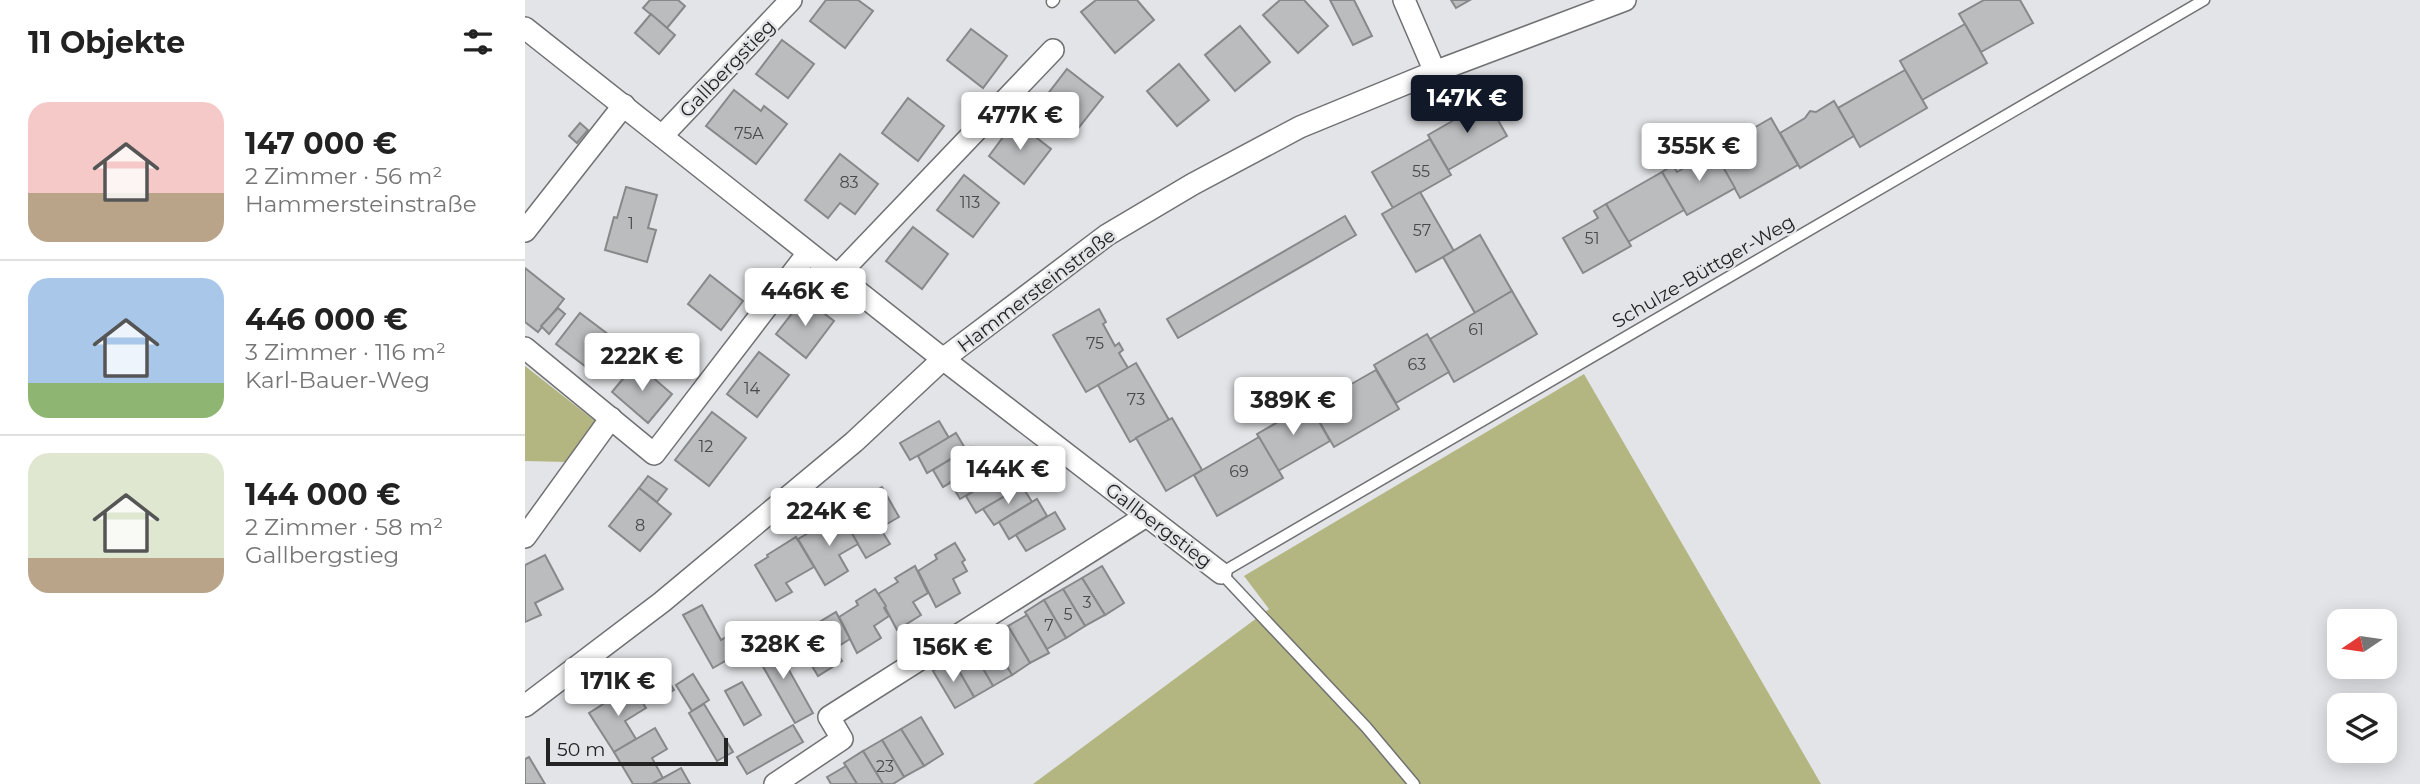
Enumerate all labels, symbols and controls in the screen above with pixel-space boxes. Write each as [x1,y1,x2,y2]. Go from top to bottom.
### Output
street label: Gallbergstieg [675,15,780,122]
icon: filters [459,23,497,61]
text: 11 Objekte [28,24,185,61]
pin: 147K € [1410,76,1524,135]
text: 147K € [1427,84,1507,112]
pin: 477K € [963,92,1077,152]
text: 477K € [977,101,1063,129]
house number: 75A [734,124,764,143]
pin: 355K € [1642,124,1756,183]
text: 147 000 € [245,125,397,162]
icon: home [84,130,168,214]
text: 355K € [1658,132,1740,160]
text: 2 Zimmer · 56 m² [245,162,442,190]
house number: 55 [1412,162,1430,181]
house number: 83 [839,173,859,192]
text: Hammersteinstraße [245,190,477,218]
house number: 113 [960,193,980,212]
street label: Schulze-Büttger-Weg [1608,210,1798,333]
house number: 1 [628,214,634,233]
house number: 57 [1413,221,1431,240]
street label: Hammersteinstraße [953,224,1120,357]
house number: 51 [1585,229,1599,248]
pin: 446K € [748,268,862,328]
text: 446K € [761,277,849,305]
text: 446 000 € [245,301,408,338]
icon: home [84,306,168,390]
house number: 61 [1468,320,1484,339]
pin: 222K € [585,334,699,393]
house number: 75 [1086,334,1104,353]
text: 3 Zimmer · 116 m² [245,338,446,366]
text: 222K € [601,342,683,370]
house number: 63 [1408,355,1426,374]
text: Karl-Bauer-Weg [245,366,430,394]
pin: 389K € [1236,378,1350,437]
house number: 14 [744,379,761,398]
text: 389K € [1250,386,1336,414]
house number: 73 [1127,390,1145,409]
house number: 12 [699,437,713,456]
pin: 144K € [951,447,1065,506]
text: 144K € [967,455,1049,483]
house number: 69 [1229,462,1249,481]
text: 144 000 € [245,476,401,513]
street label: Gallbergstieg [1101,478,1217,573]
icon: home [84,481,168,565]
pin: 224K € [772,489,886,548]
text: 224K € [787,497,871,525]
text: 2 Zimmer · 58 m² [245,513,443,541]
house number: 8 [635,516,645,535]
text: Gallbergstieg [245,541,399,569]
house number: 3 [1082,593,1092,612]
house number: 5 [1063,605,1073,624]
north arrow [2327,609,2397,679]
map controls [2327,609,2397,763]
house number: 7 [1044,616,1054,635]
pin: 328K € [726,622,840,681]
pin: 156K € [896,624,1010,684]
text: 328K € [741,630,825,658]
text: 156K € [913,633,993,661]
pin: 171K € [561,658,675,718]
text: 171K € [581,667,655,695]
button: layers [2327,693,2397,763]
scale bar [546,735,728,767]
text: 50 m [557,738,605,761]
house number: 23 [876,757,894,776]

